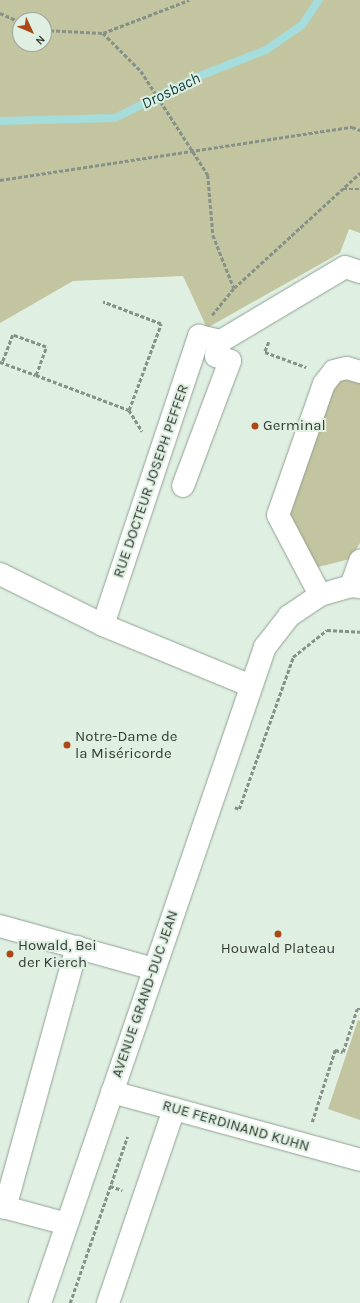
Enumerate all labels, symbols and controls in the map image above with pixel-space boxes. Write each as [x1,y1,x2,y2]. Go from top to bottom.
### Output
north arrow [12,12,52,52]
text: N [33,33,48,47]
water label: Drosbach [138,69,204,113]
street label: RUE DOCTEUR JOSEPH PEFFER [109,382,193,580]
place label: Germinal [263,417,326,435]
marker: Germinal [250,421,260,431]
place label: Notre-Dame de la Miséricorde [75,727,177,762]
marker: Notre-Dame de la Miséricorde [62,740,72,750]
street label: AVENUE GRAND-DUC JEAN [108,908,182,1080]
marker: Houwald Plateau [273,929,283,939]
place label: Howald, Bei der Kierch [18,936,97,971]
place label: Houwald Plateau [221,940,335,958]
marker: Howald, Bei der Kierch [5,949,15,959]
street label: RUE FERDINAND KUHN [160,1096,312,1156]

